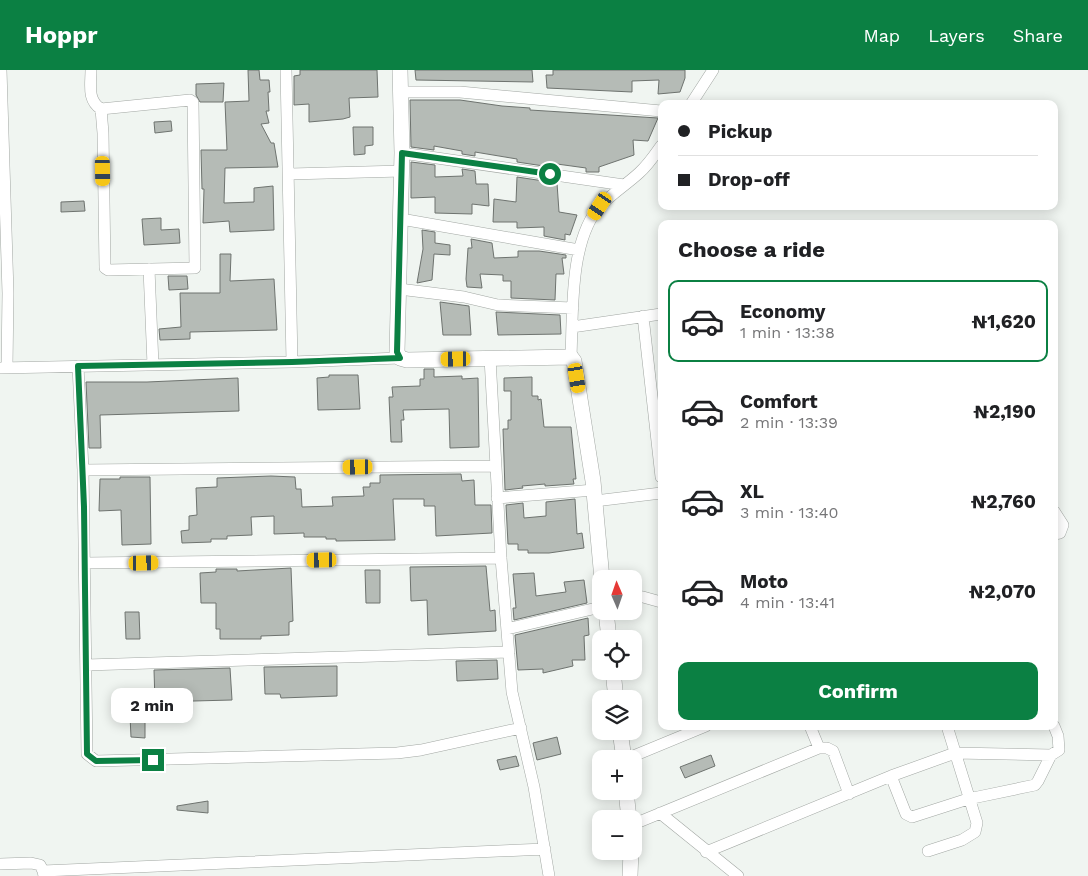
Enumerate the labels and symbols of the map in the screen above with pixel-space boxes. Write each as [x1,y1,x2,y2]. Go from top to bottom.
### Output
car [95,156,110,186]
route start [539,163,561,185]
car [585,189,614,223]
car [440,351,471,367]
car [567,362,586,394]
car [342,459,373,475]
car [306,552,337,568]
car [128,555,159,571]
north arrow [592,570,642,620]
callout: 2 min [112,688,194,722]
route end [142,749,164,771]

